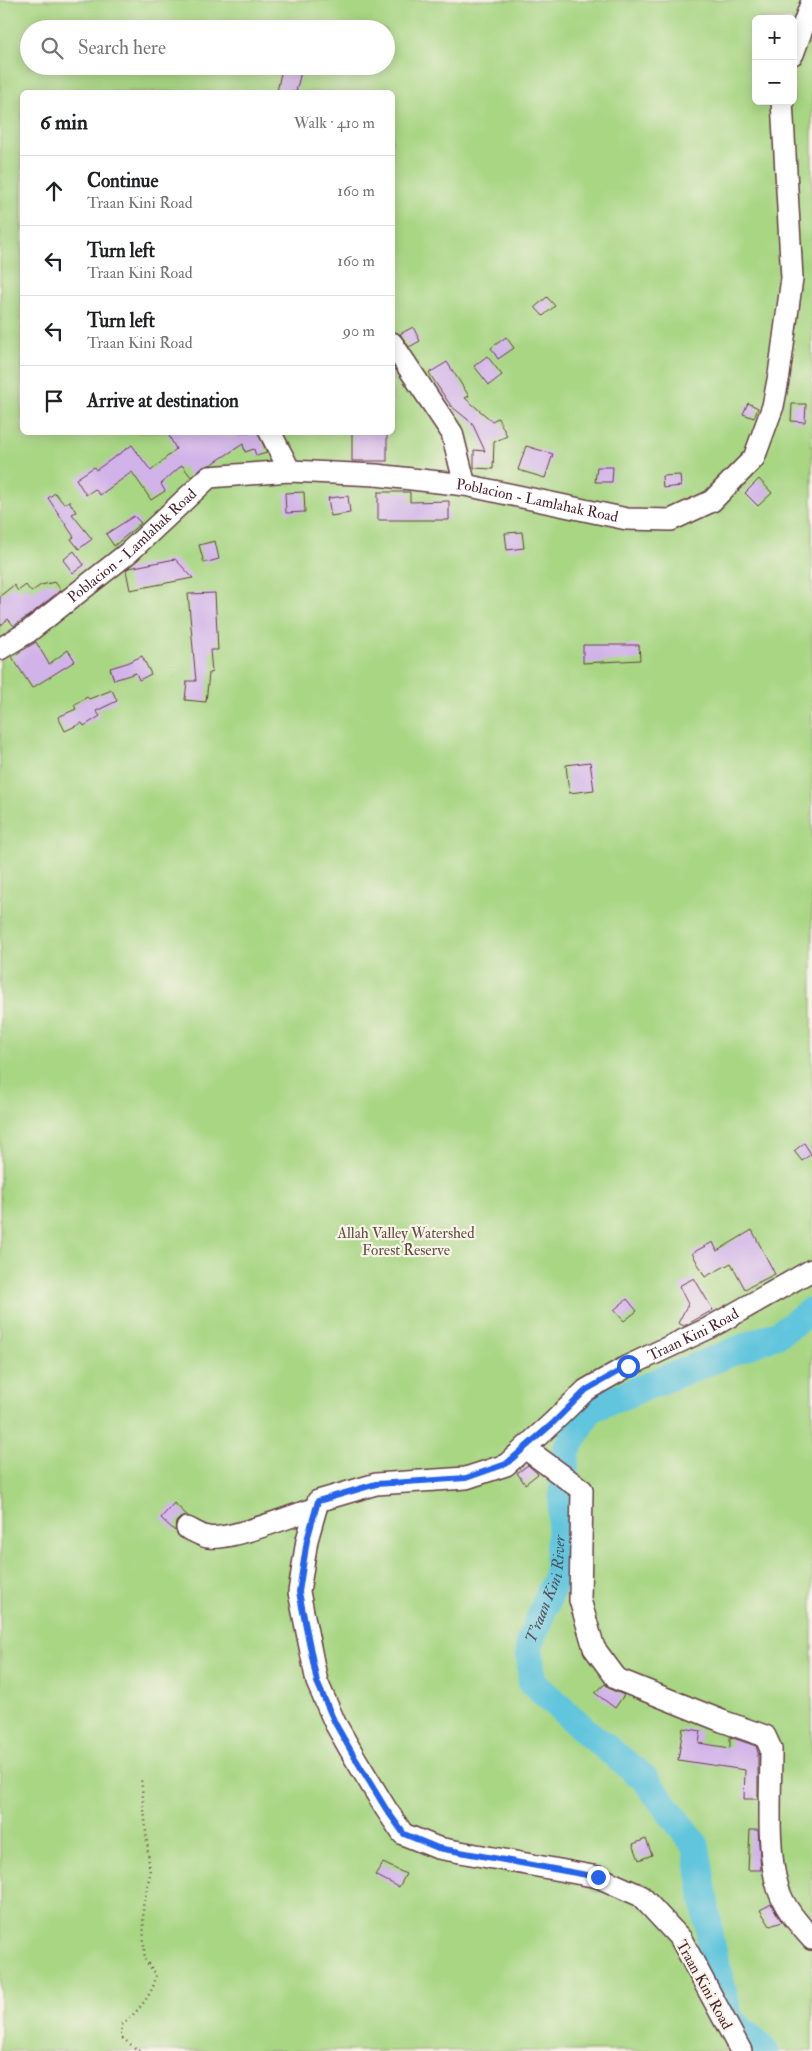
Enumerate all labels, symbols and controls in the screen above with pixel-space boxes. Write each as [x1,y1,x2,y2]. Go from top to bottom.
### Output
map controls [752,15,797,105]
button: + [752,15,797,60]
search box [20,20,395,75]
icon: search [38,34,66,62]
text: Search here [78,36,166,60]
button: − [752,60,797,105]
text: 6 min [40,109,88,136]
text: Walk · 410 m [294,113,375,133]
text: Continue [87,169,158,193]
icon: ahead [40,177,68,205]
text: 160 m [337,181,375,201]
text: Traan Kini Road [87,193,193,213]
text: Turn left [87,239,155,263]
icon: left [40,247,68,275]
text: 160 m [337,251,375,271]
text: Traan Kini Road [87,263,193,283]
text: Turn left [87,309,155,333]
icon: left [40,317,68,345]
text: 90 m [343,321,375,341]
text: Traan Kini Road [87,333,193,353]
icon: arrive [40,387,68,415]
text: Arrive at destination [87,389,239,413]
street label: Poblacion - Lamlahak Road [455,475,621,527]
street label: Poblacion - Lamlahak Road [63,484,201,607]
park label: Allah Valley Watershed Forest Reserve [336,1224,475,1260]
street label: Traan Kini Road [644,1304,742,1365]
route start [617,1355,640,1378]
water label: T'raan Kini River [521,1533,570,1646]
route end [587,1866,610,1889]
street label: Traan Kini Road [672,1937,737,2033]

